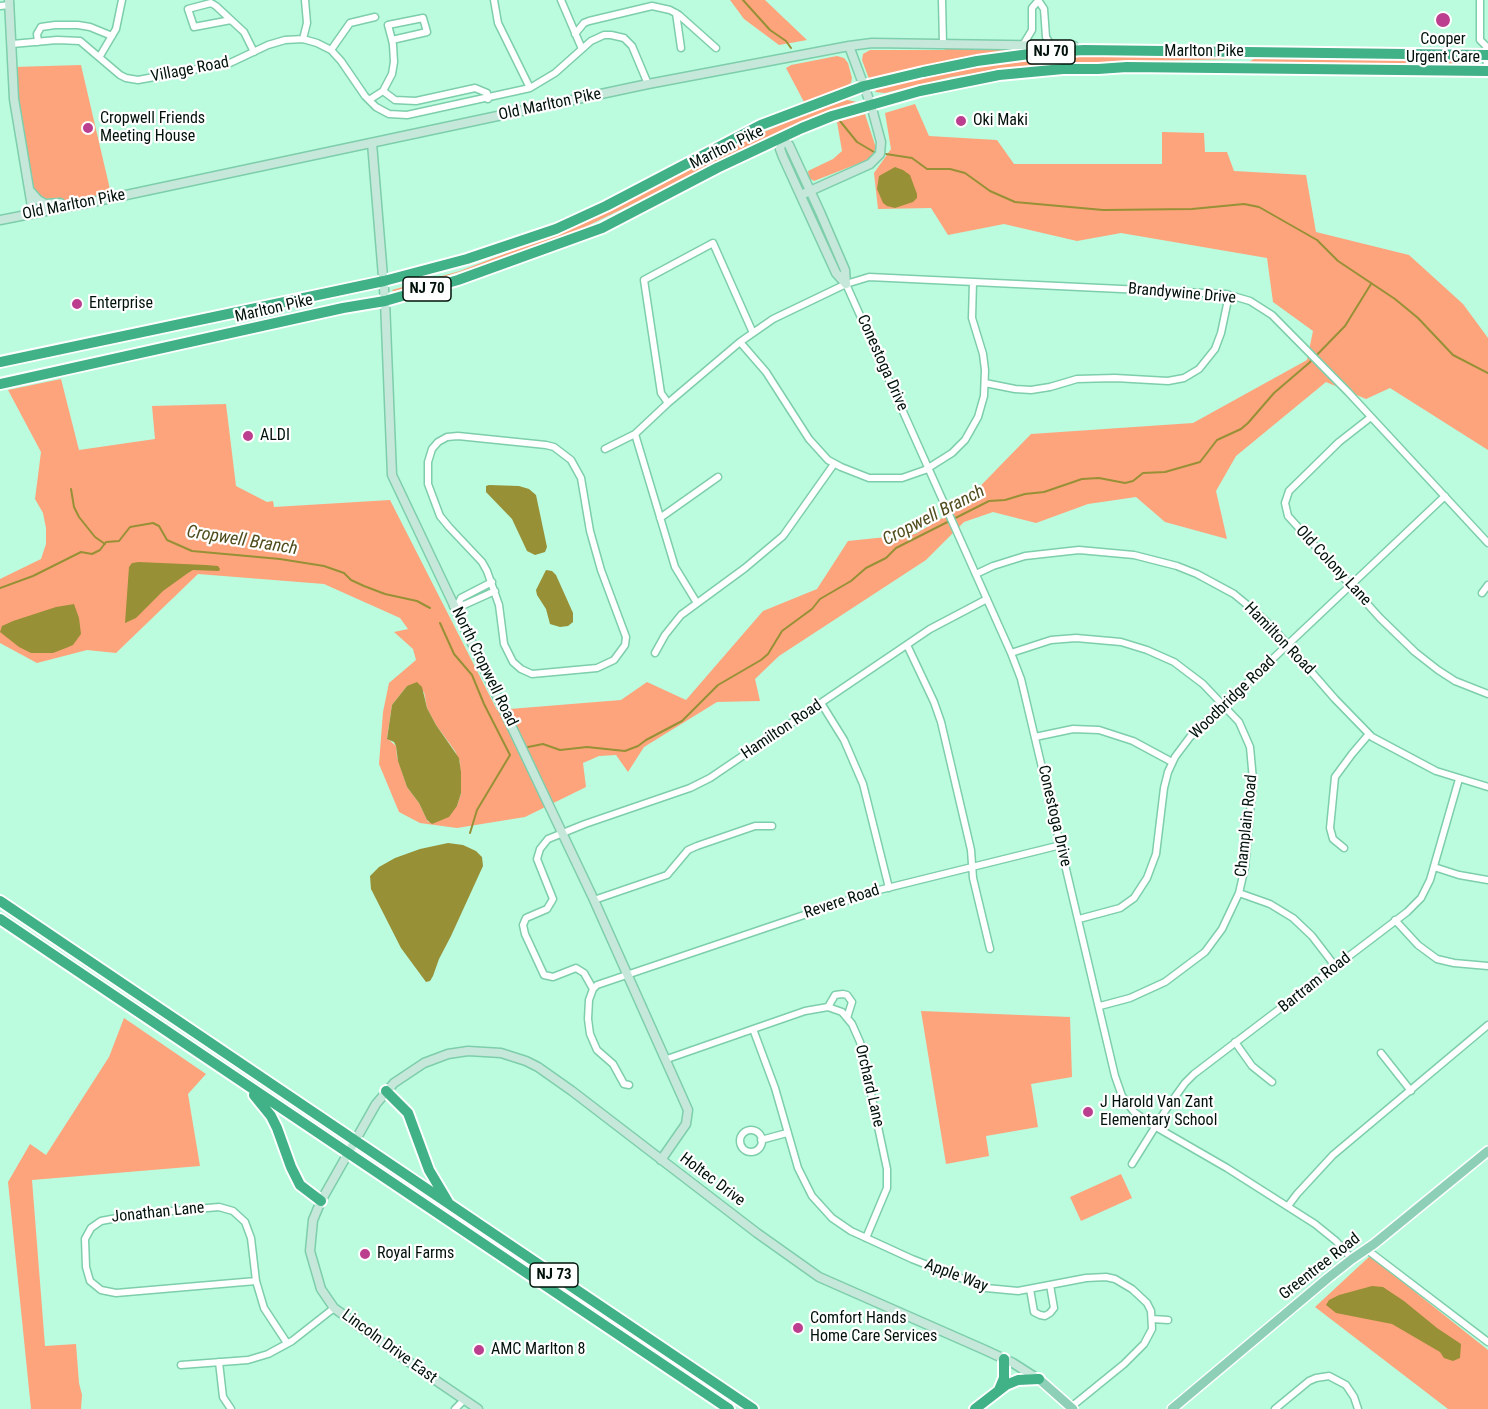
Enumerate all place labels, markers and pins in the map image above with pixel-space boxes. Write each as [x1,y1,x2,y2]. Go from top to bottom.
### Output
marker: Cooper Urgent Care [1434,11,1452,29]
place label: Cooper Urgent Care [1406,30,1480,68]
place label: Cropwell Friends Meeting House [100,109,205,147]
place label: Oki Maki [973,111,1028,131]
marker: Oki Maki [954,114,968,128]
marker: Cropwell Friends Meeting House [81,121,95,135]
place label: Enterprise [89,294,153,314]
marker: Enterprise [70,297,84,311]
place label: ALDI [260,426,290,446]
marker: ALDI [241,429,255,443]
place label: J Harold Van Zant Elementary School [1100,1093,1217,1131]
marker: J Harold Van Zant Elementary School [1081,1105,1095,1119]
place label: Royal Farms [377,1244,454,1264]
marker: Royal Farms [358,1247,372,1261]
place label: Comfort Hands Home Care Services [810,1309,937,1347]
marker: Comfort Hands Home Care Services [791,1321,805,1335]
place label: AMC Marlton 8 [491,1340,585,1360]
marker: AMC Marlton 8 [472,1343,486,1357]

